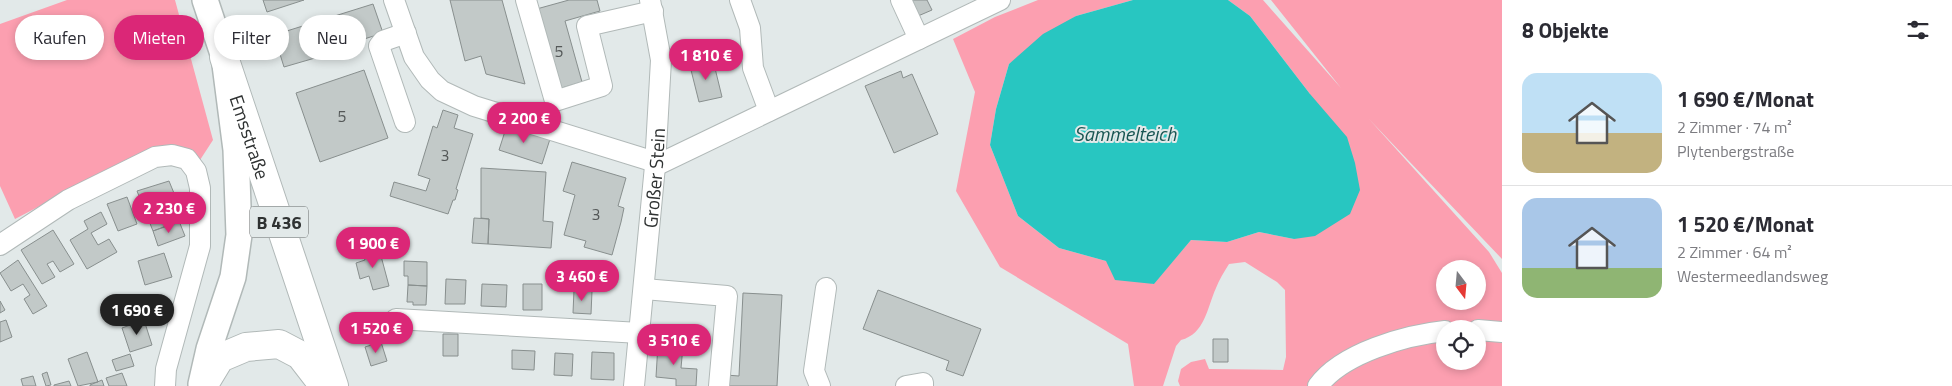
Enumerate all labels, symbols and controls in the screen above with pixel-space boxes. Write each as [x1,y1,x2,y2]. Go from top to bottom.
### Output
text: 8 Objekte [1522,14,1609,46]
chip: Kaufen [15,15,104,60]
chip: Mieten [114,15,204,60]
chip: Filter [214,15,289,60]
chip: Neu [299,15,366,60]
icon: filters [1904,16,1932,44]
pin: 1 810 € [660,38,752,81]
house number: 5 [555,39,564,63]
text: 1 810 € [680,43,732,67]
text: 1 690 €/Monat [1677,83,1814,115]
street label: Emsstraße [223,91,278,183]
icon: home [1562,93,1622,153]
pin: 2 200 € [478,102,570,144]
house number: 5 [338,104,347,128]
text: 2 200 € [498,106,550,130]
text: 2 Zimmer · 74 m² [1677,115,1792,139]
water label: Sammelteich [1074,118,1177,149]
street label: Großer Stein [635,127,672,229]
text: Plytenbergstraße [1677,139,1794,163]
house number: 3 [441,143,449,167]
pin: 2 230 € [123,192,215,234]
text: 2 230 € [143,196,195,220]
house number: 3 [592,202,600,226]
road number: B 436 [250,206,308,238]
text: 1 520 €/Monat [1677,208,1814,240]
icon: home [1562,218,1622,278]
pin: 1 900 € [327,226,419,269]
text: 1 900 € [347,231,399,255]
text: 2 Zimmer · 64 m² [1677,240,1792,264]
pin: 3 460 € [536,260,628,302]
north arrow [1436,260,1486,310]
map controls [1436,260,1486,370]
text: 3 460 € [556,264,608,288]
text: Westermeedlandsweg [1677,264,1828,288]
pin: 1 690 € [91,294,183,336]
text: 1 690 € [111,298,163,322]
pin: 1 520 € [330,312,422,354]
text: 1 520 € [350,316,402,340]
button: locate [1436,320,1486,370]
pin: 3 510 € [628,324,720,366]
text: 3 510 € [648,328,700,352]

